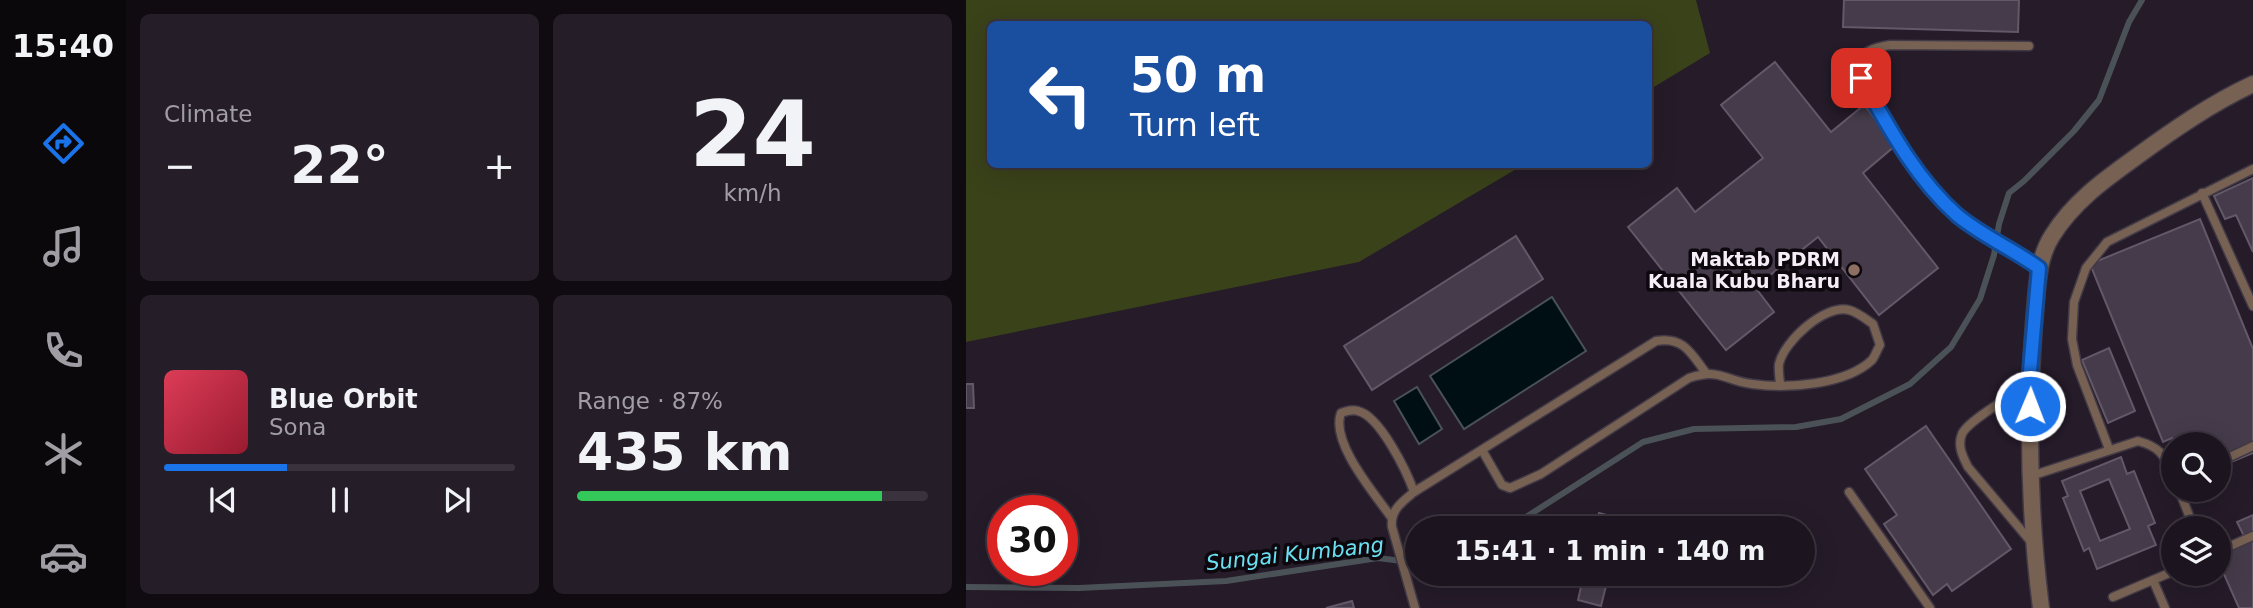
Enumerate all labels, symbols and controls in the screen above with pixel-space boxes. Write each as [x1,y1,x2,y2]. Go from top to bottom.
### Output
text: 15:40 [12,27,114,65]
text: 50 m [1130,47,1266,104]
pin [1831,48,1891,108]
icon: left [1015,49,1106,140]
icon: arrive [1842,59,1880,97]
text: 24 [689,82,816,187]
text: Climate [164,101,253,127]
text: Turn left [1130,106,1260,144]
icon: directions [39,119,88,168]
text: 22° [290,135,389,195]
text: − [164,144,196,188]
text: + [483,144,515,188]
text: km/h [723,180,782,206]
icon: music [39,222,88,271]
place label: Maktab PDRM Kuala Kubu Bharu [1648,248,1840,292]
marker: Maktab PDRM Kuala Kubu Bharu [1846,262,1862,278]
icon: phone [39,326,88,375]
position arrow [1993,369,2067,443]
text: Blue Orbit [269,384,418,414]
text: Range · 87% [577,388,723,414]
text: Sona [269,414,326,440]
text: 435 km [577,422,792,482]
icon: climate [39,429,88,478]
map controls [2161,432,2231,586]
button: search [2161,432,2231,502]
icon: previous [204,481,242,519]
icon: pause [321,481,359,519]
icon: next [438,481,476,519]
speed limit sign: 30 [987,495,1078,586]
button: layers [2161,516,2231,586]
icon: car [39,532,88,581]
water label: Sungai Kumbang [1205,533,1385,575]
text: 15:41 · 1 min · 140 m [1455,536,1765,566]

